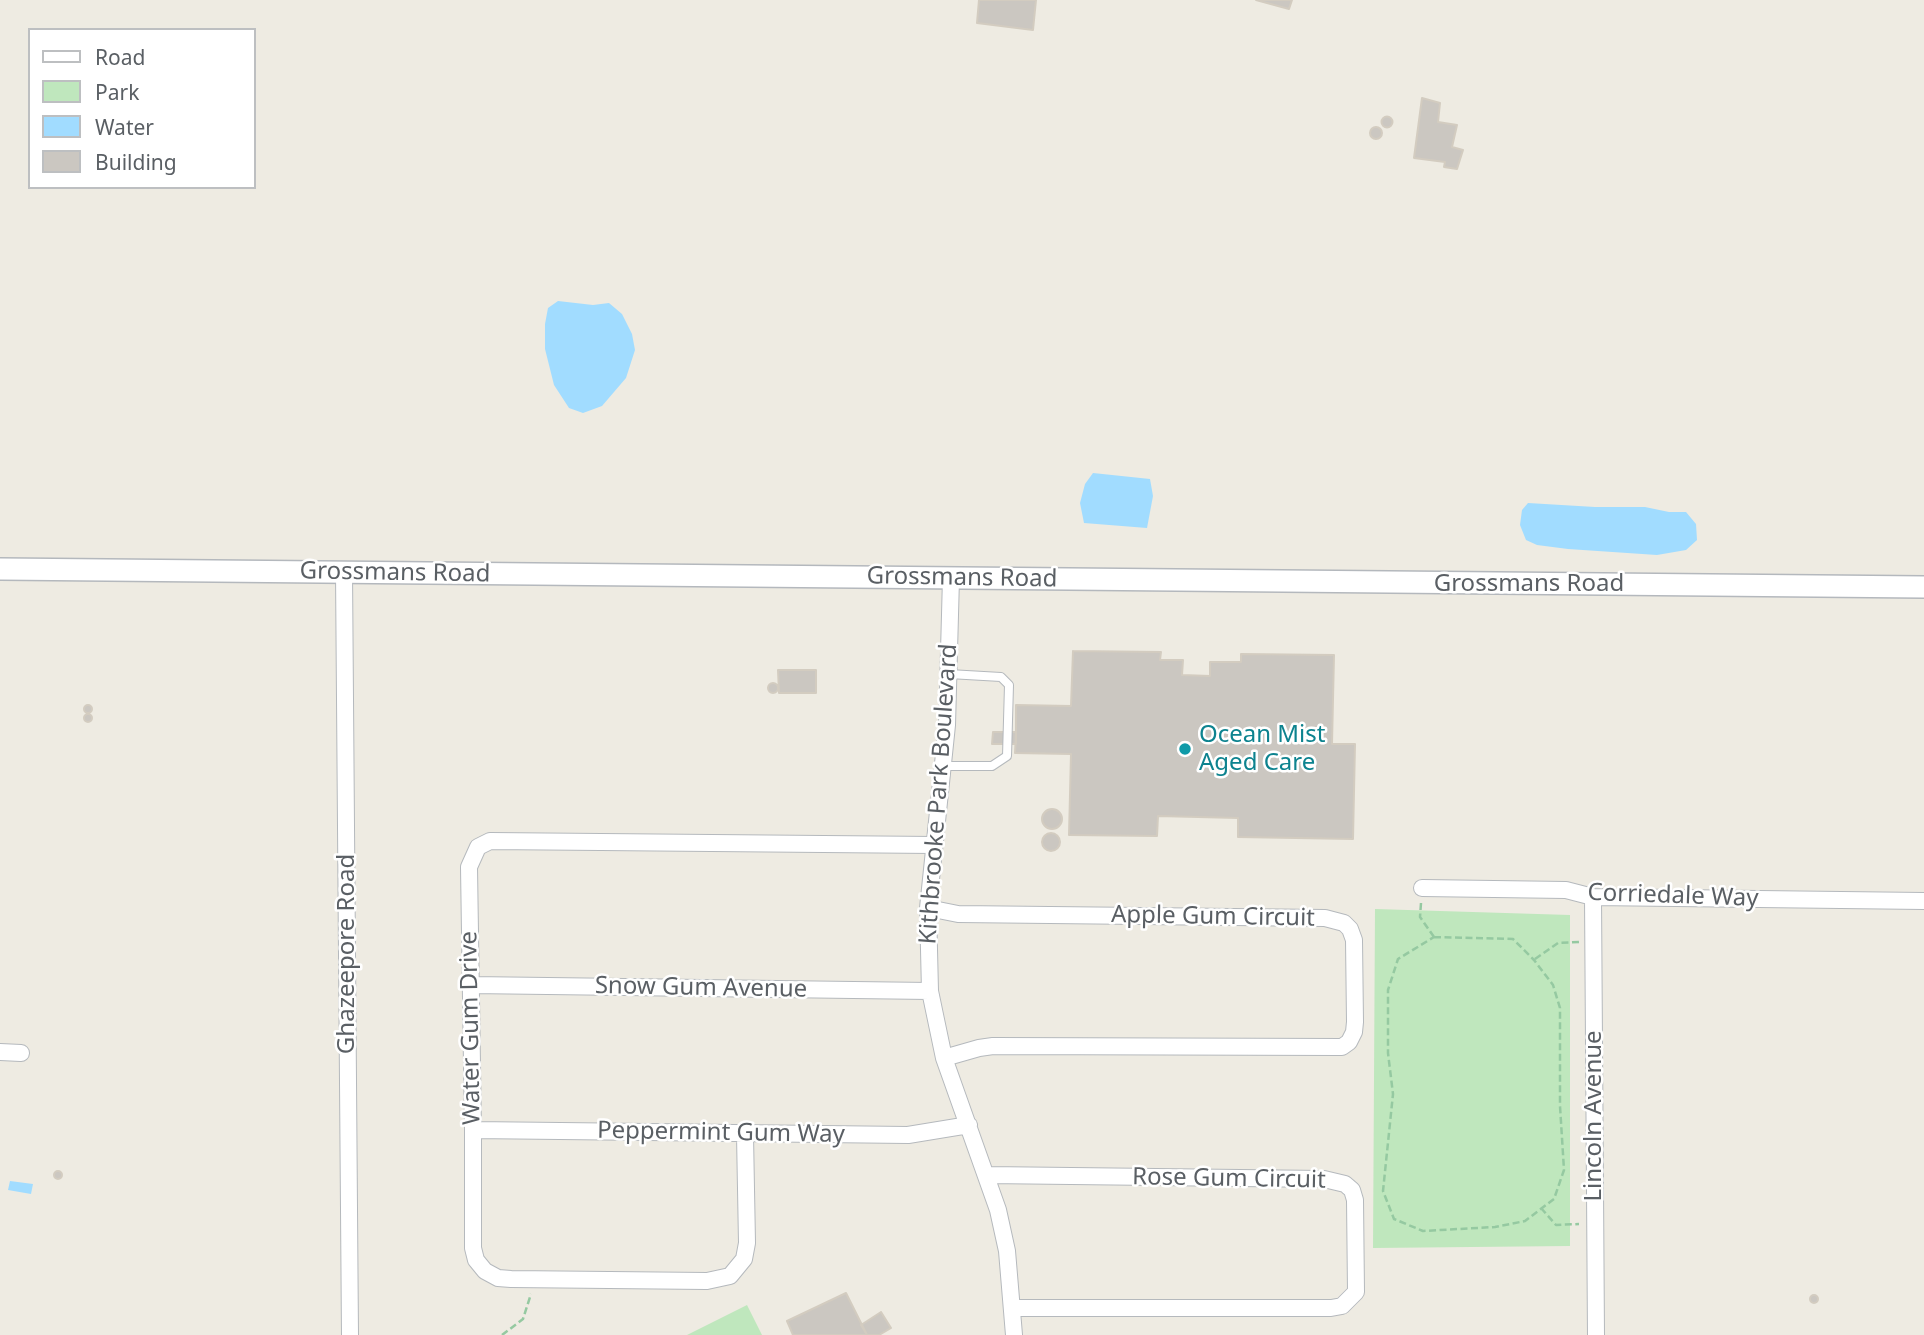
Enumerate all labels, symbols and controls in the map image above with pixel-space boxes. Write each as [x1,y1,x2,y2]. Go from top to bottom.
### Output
legend [28,28,256,189]
text: Road [95,43,145,71]
text: Park [95,78,139,106]
text: Water [95,113,154,141]
text: Building [95,148,177,176]
street label: Grossmans Road [299,557,491,589]
street label: Grossmans Road [866,562,1058,594]
street label: Grossmans Road [1434,570,1624,598]
street label: Kithbrooke Park Boulevard [914,643,964,945]
place label: Ocean Mist Aged Care [1199,721,1325,777]
marker: Ocean Mist Aged Care [1177,741,1193,757]
street label: Ghazeepore Road [333,854,361,1054]
street label: Corriedale Way [1587,879,1759,913]
street label: Apple Gum Circuit [1111,901,1315,933]
street label: Water Gum Drive [455,931,487,1125]
street label: Snow Gum Avenue [595,972,807,1004]
street label: Lincoln Avenue [1580,1030,1608,1202]
street label: Peppermint Gum Way [597,1116,845,1150]
street label: Rose Gum Circuit [1132,1163,1326,1195]

